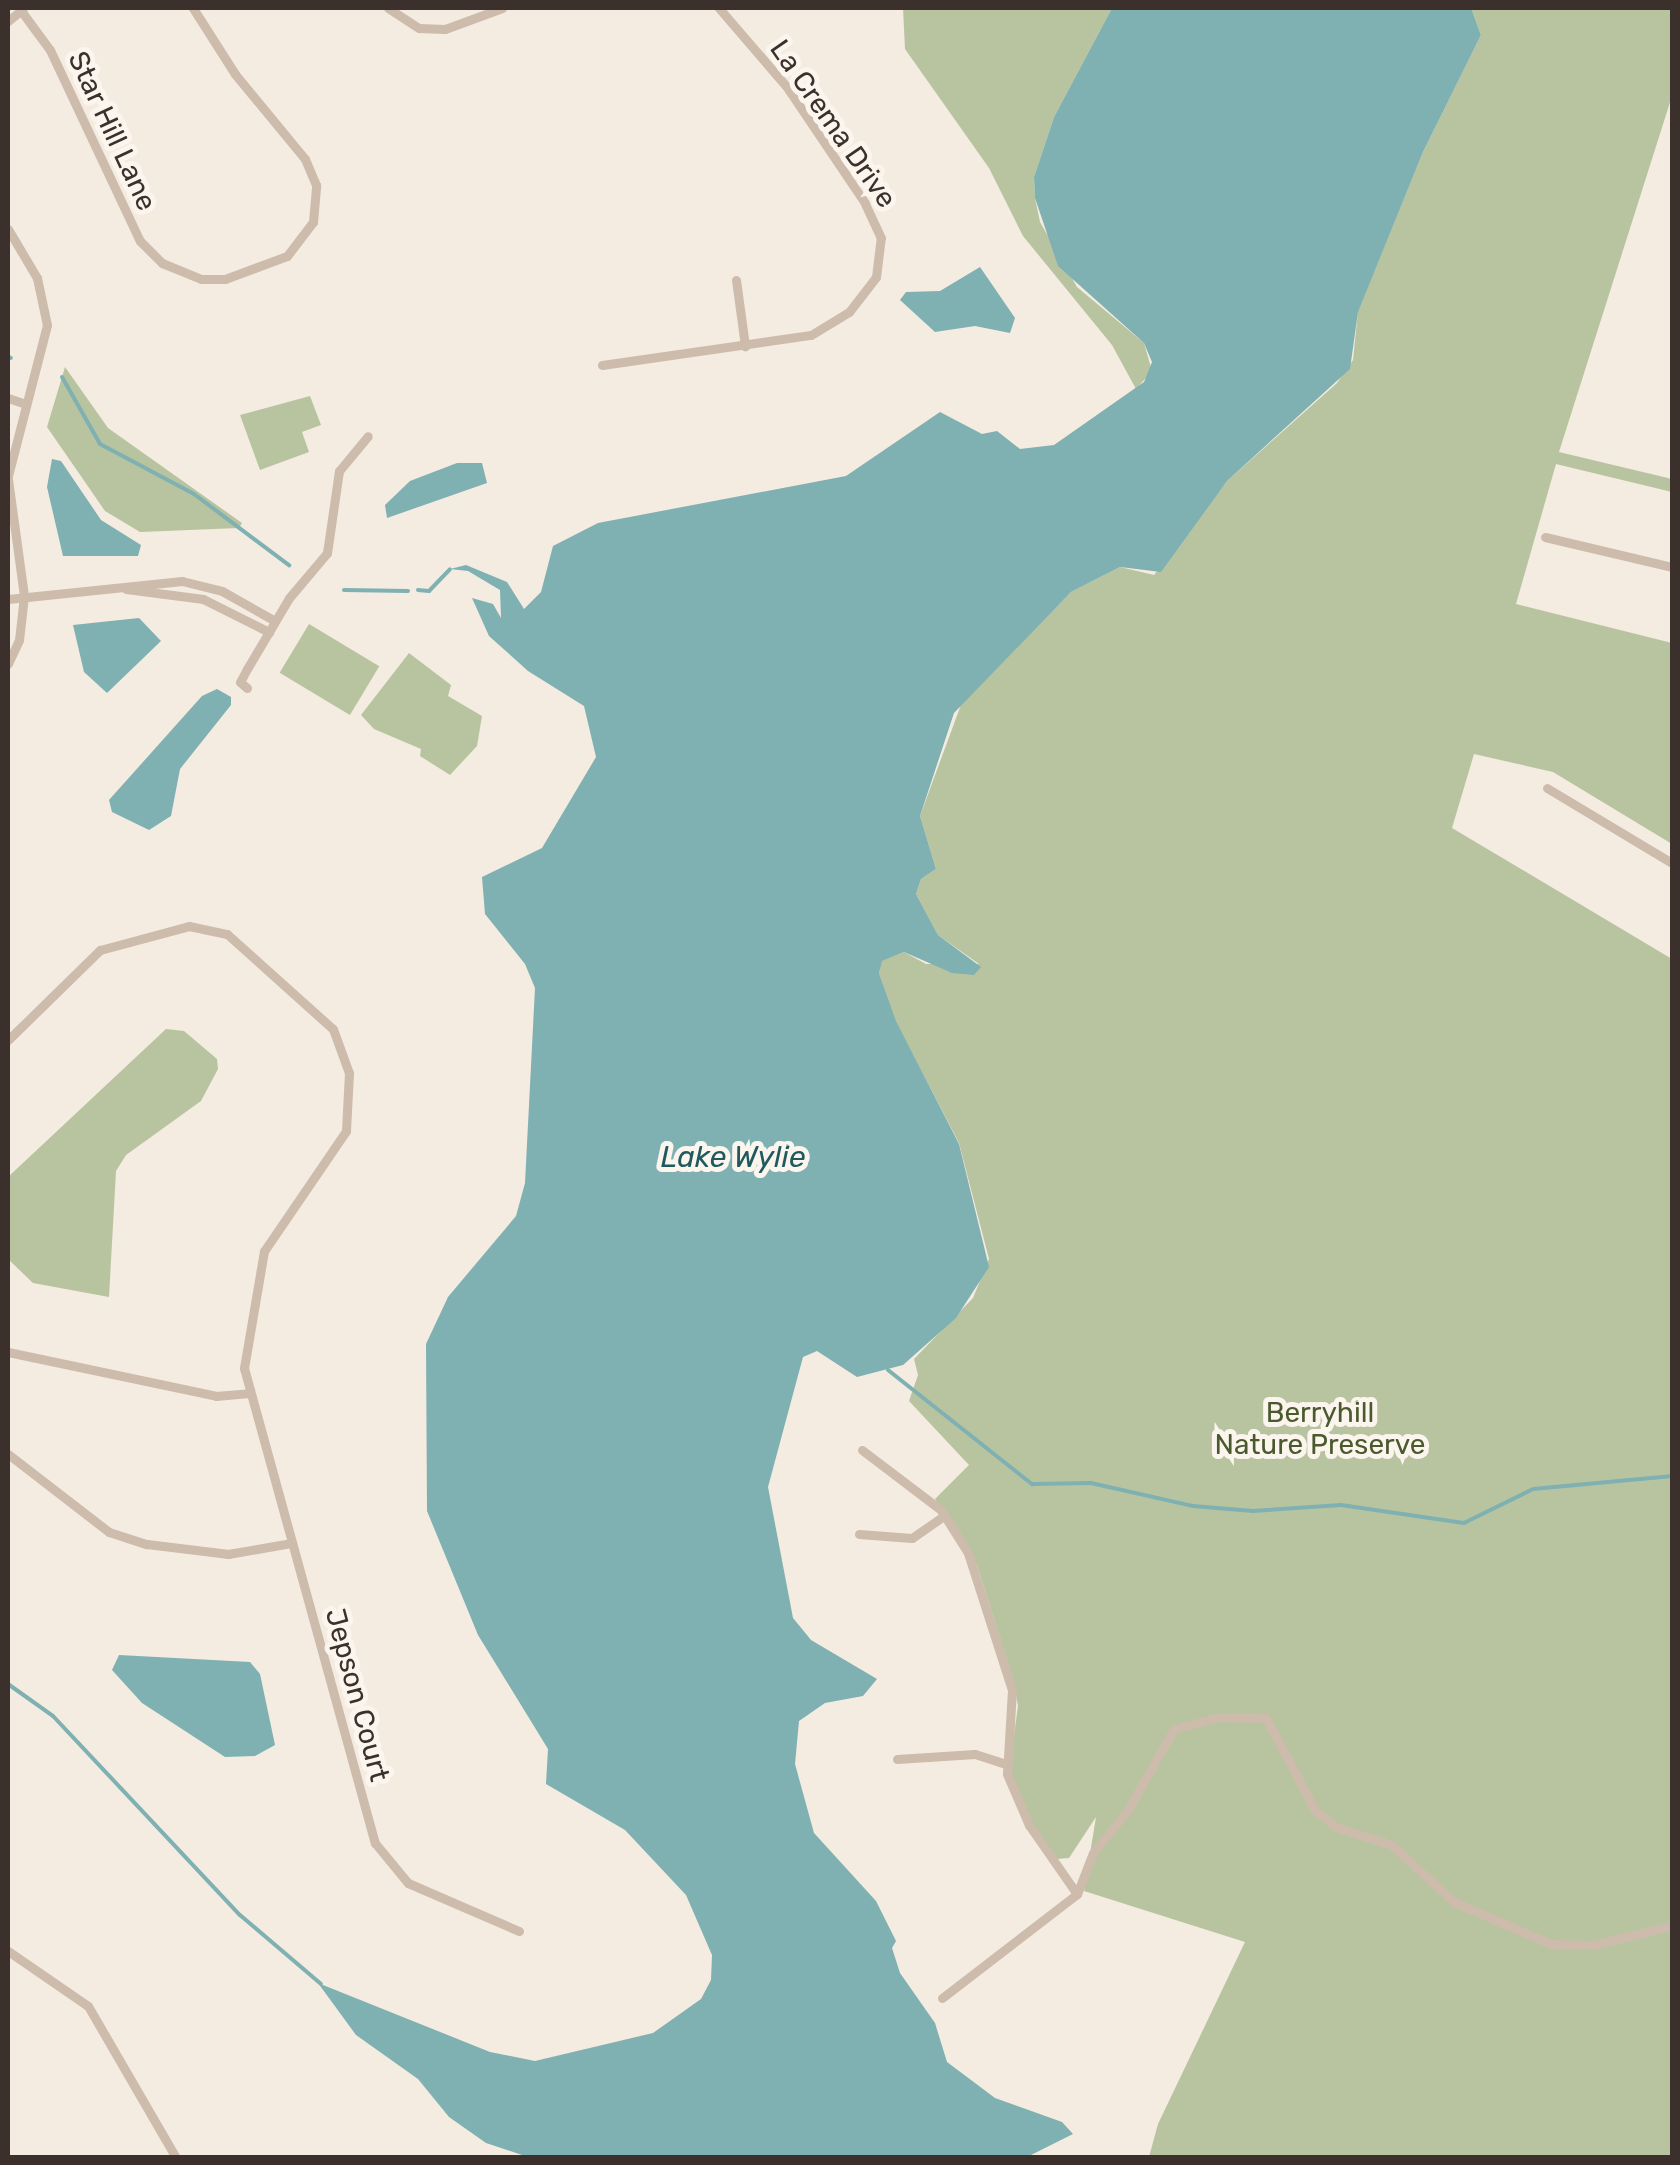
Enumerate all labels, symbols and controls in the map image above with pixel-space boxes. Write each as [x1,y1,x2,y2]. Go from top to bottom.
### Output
street label: La Crema Drive [763,34,903,214]
street label: Star Hill Lane [60,46,164,216]
water label: Lake Wylie [661,1139,805,1175]
park label: Berryhill Nature Preserve [1215,1396,1425,1462]
street label: Jepson Court [318,1605,396,1785]

